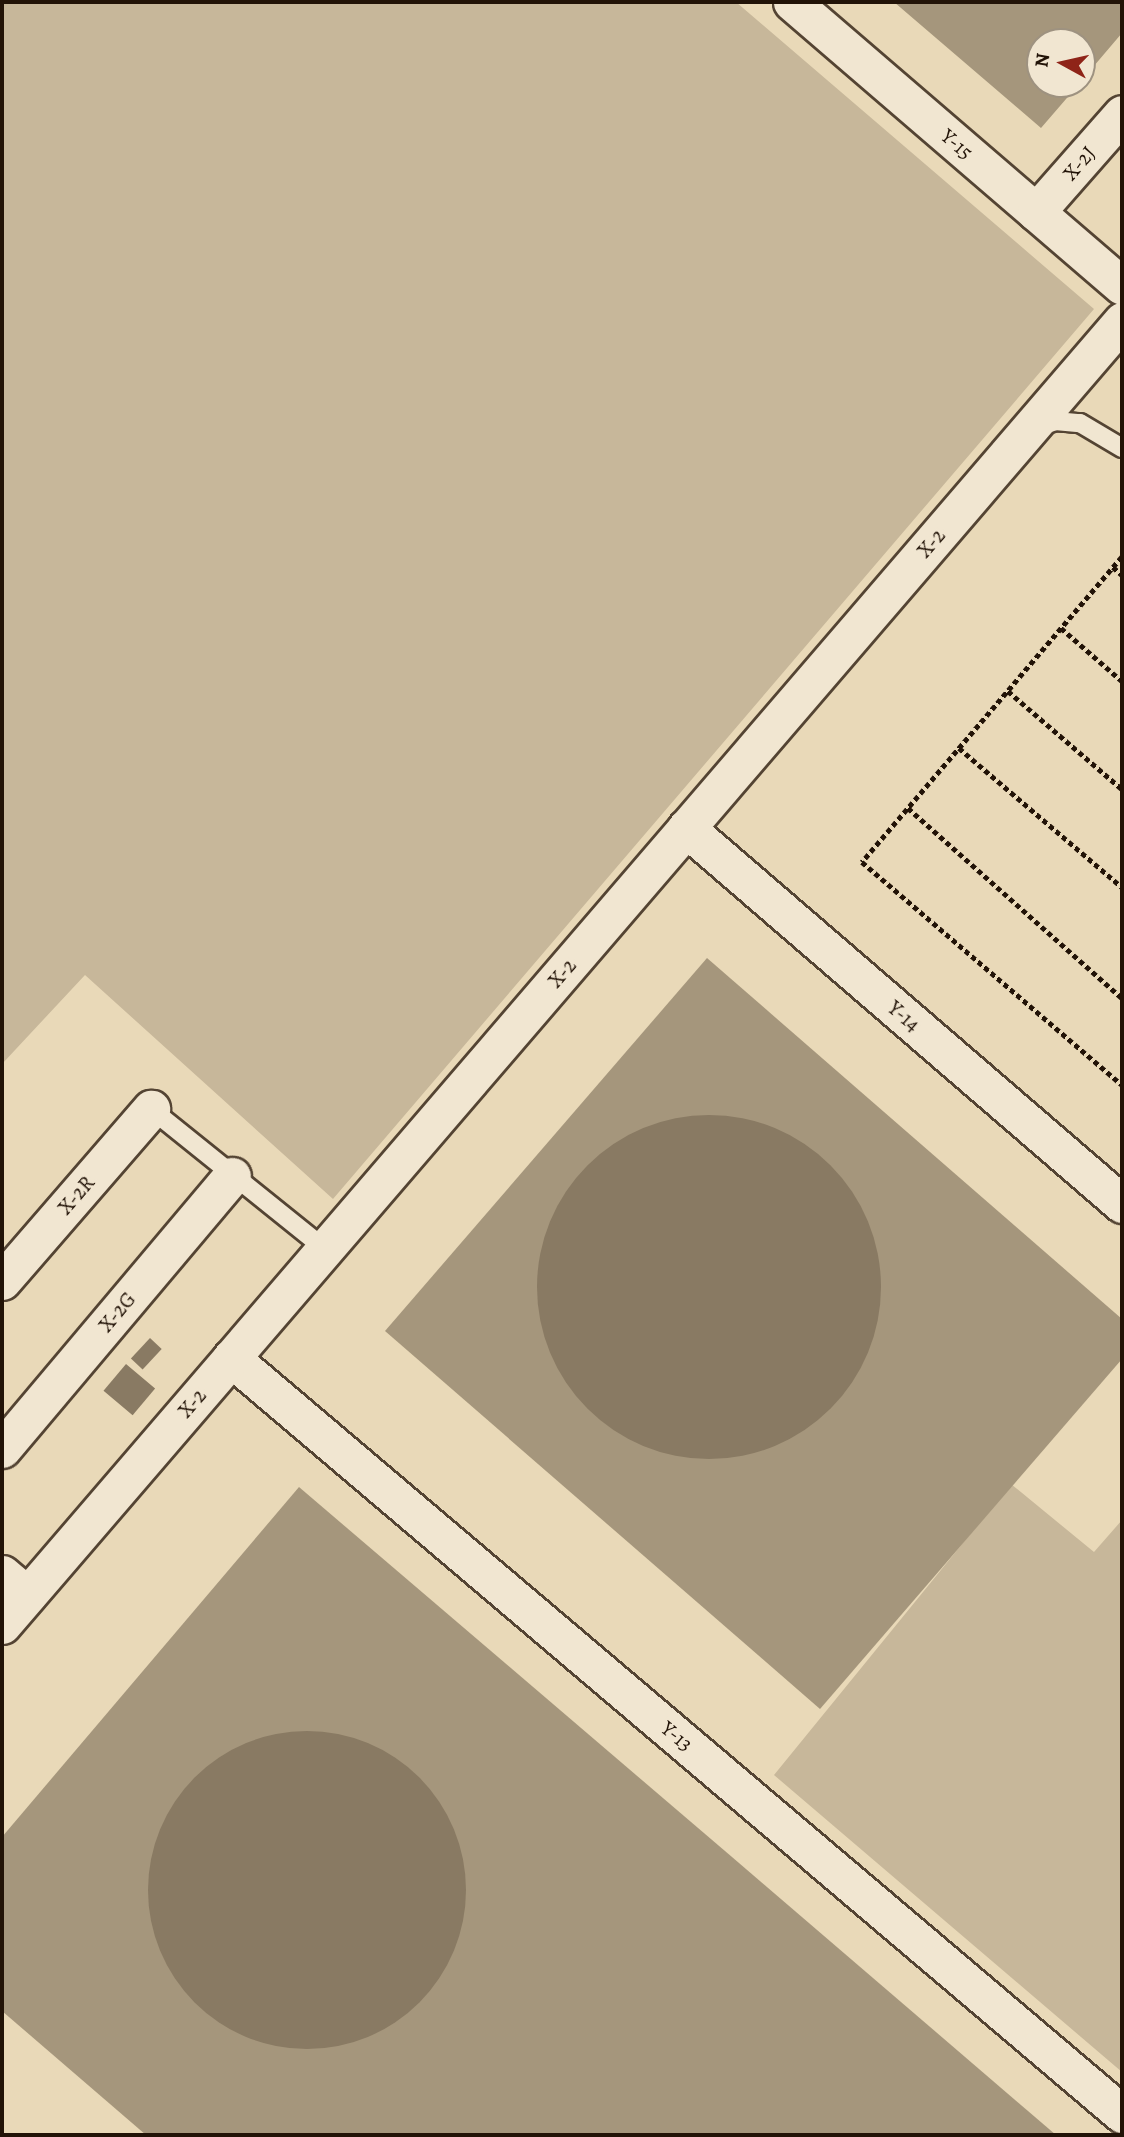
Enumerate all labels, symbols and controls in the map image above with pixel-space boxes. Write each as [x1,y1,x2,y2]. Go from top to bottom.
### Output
north arrow [1026,28,1096,98]
text: N [1028,52,1056,69]
street label: Y-15 [936,123,978,165]
street label: X-2J [1057,141,1101,185]
street label: X-2 [911,523,951,563]
street label: X-2 [542,953,582,993]
street label: Y-14 [883,995,925,1037]
street label: X-2R [52,1170,100,1220]
street label: X-2G [93,1287,141,1337]
street label: X-2 [172,1383,212,1423]
street label: Y-13 [656,1715,698,1757]

